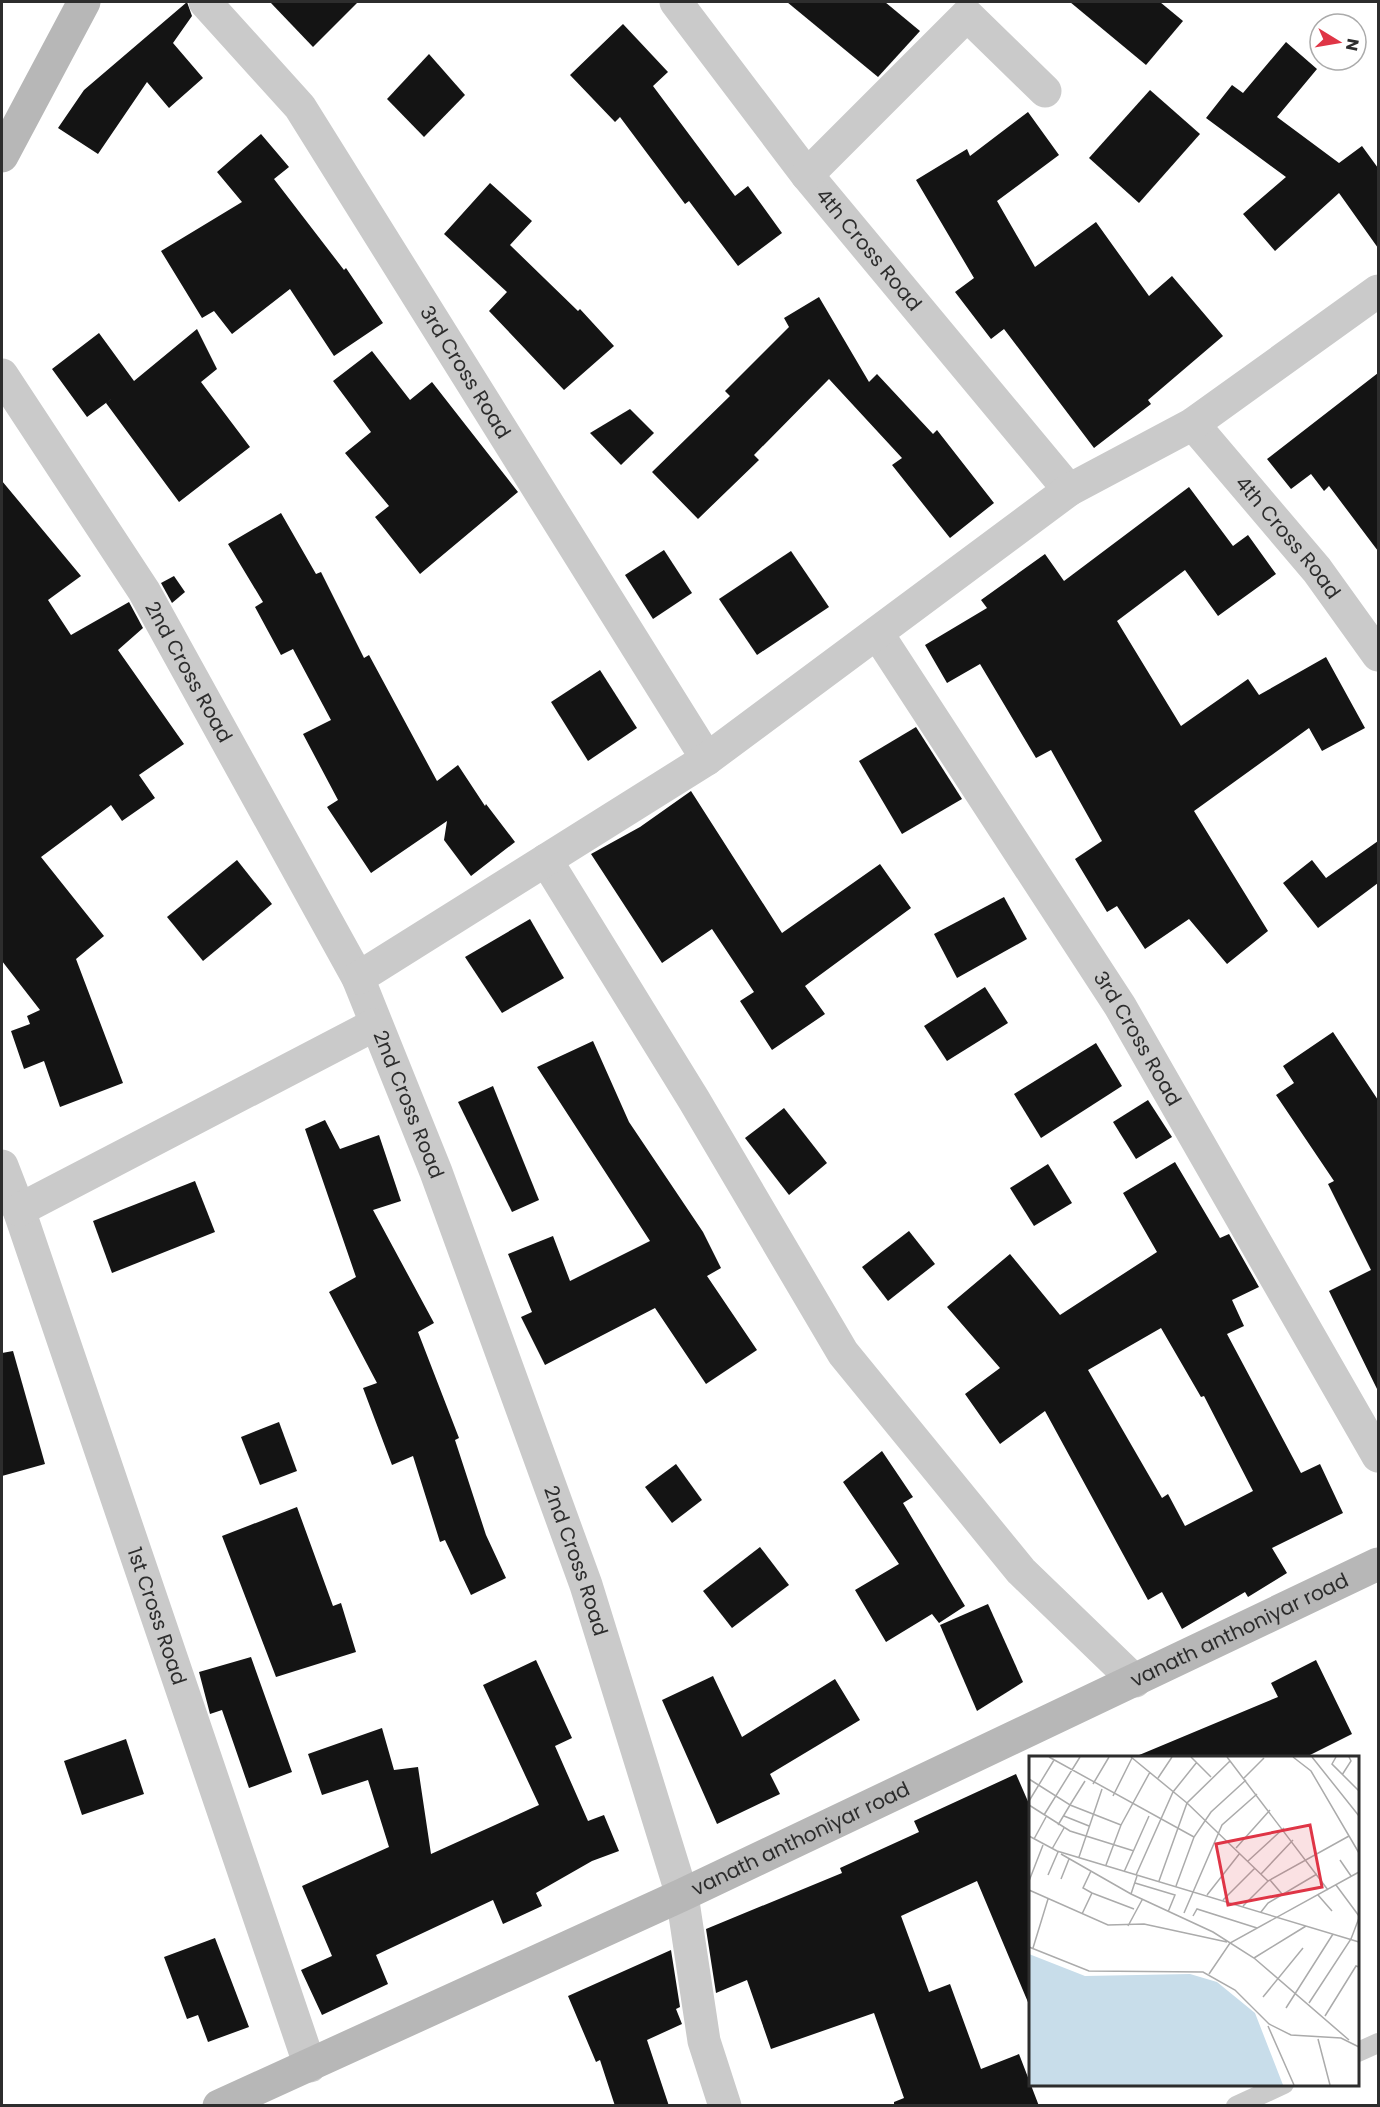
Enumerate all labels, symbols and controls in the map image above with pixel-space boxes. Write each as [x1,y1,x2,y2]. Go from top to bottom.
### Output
north arrow [1308,12,1368,72]
text: N [1340,37,1365,53]
street label: 4th Cross Road [810,182,928,317]
street label: 3rd Cross Road [413,300,518,444]
street label: 4th Cross Road [1229,470,1347,605]
street label: 2nd Cross Road [138,596,239,748]
street label: 3rd Cross Road [1087,965,1188,1111]
street label: 2nd Cross Road [367,1026,451,1183]
street label: 2nd Cross Road [537,1482,615,1639]
street label: 1st Cross Road [121,1544,193,1688]
street label: vanath anthoniyar road [1126,1566,1353,1694]
inset map [1029,1756,1359,2086]
street label: vanath anthoniyar road [687,1775,914,1903]

